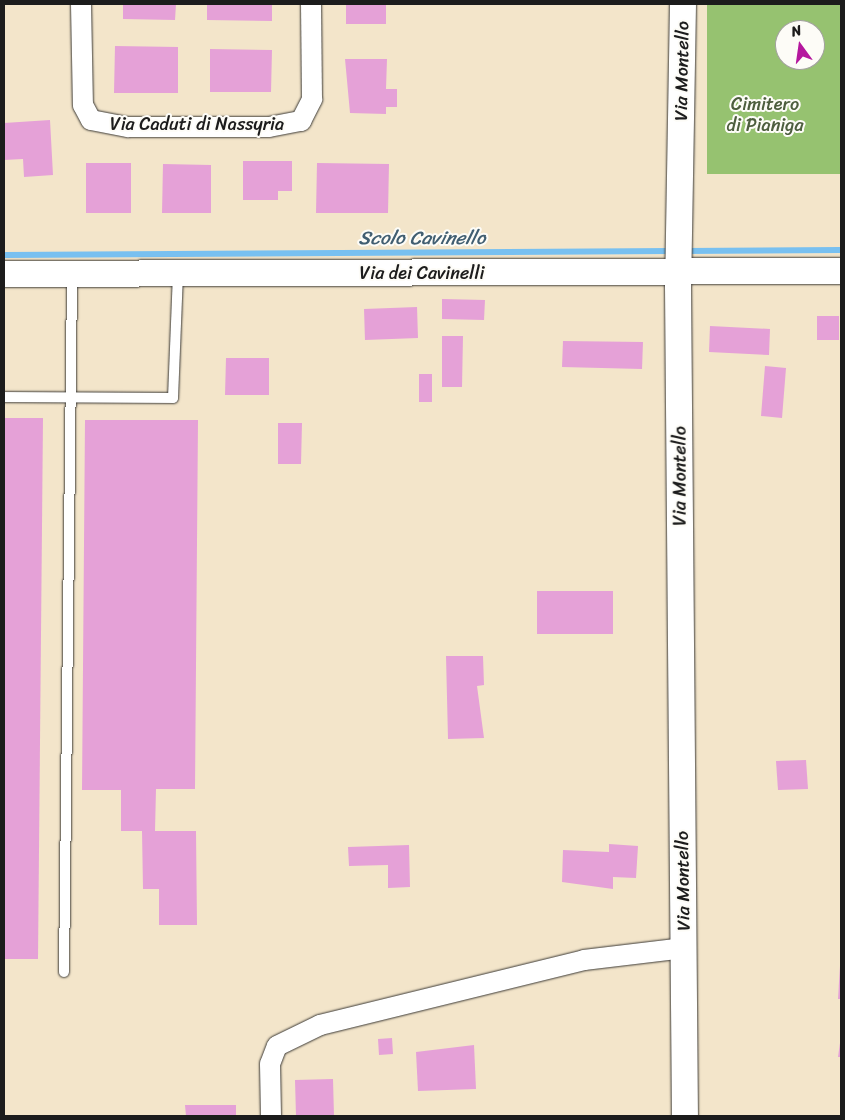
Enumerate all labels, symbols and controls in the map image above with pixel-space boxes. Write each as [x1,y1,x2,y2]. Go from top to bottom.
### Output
text: N [789,18,804,44]
north arrow [775,20,825,70]
street label: Via Montello [670,21,694,121]
park label: Cimitero di Pianiga [727,94,803,136]
street label: Via Caduti di Nassyria [110,113,284,135]
water label: Scolo Cavinello [359,227,485,249]
street label: Via dei Cavinelli [360,262,484,284]
street label: Via Montello [669,426,691,526]
street label: Via Montello [671,831,695,931]

